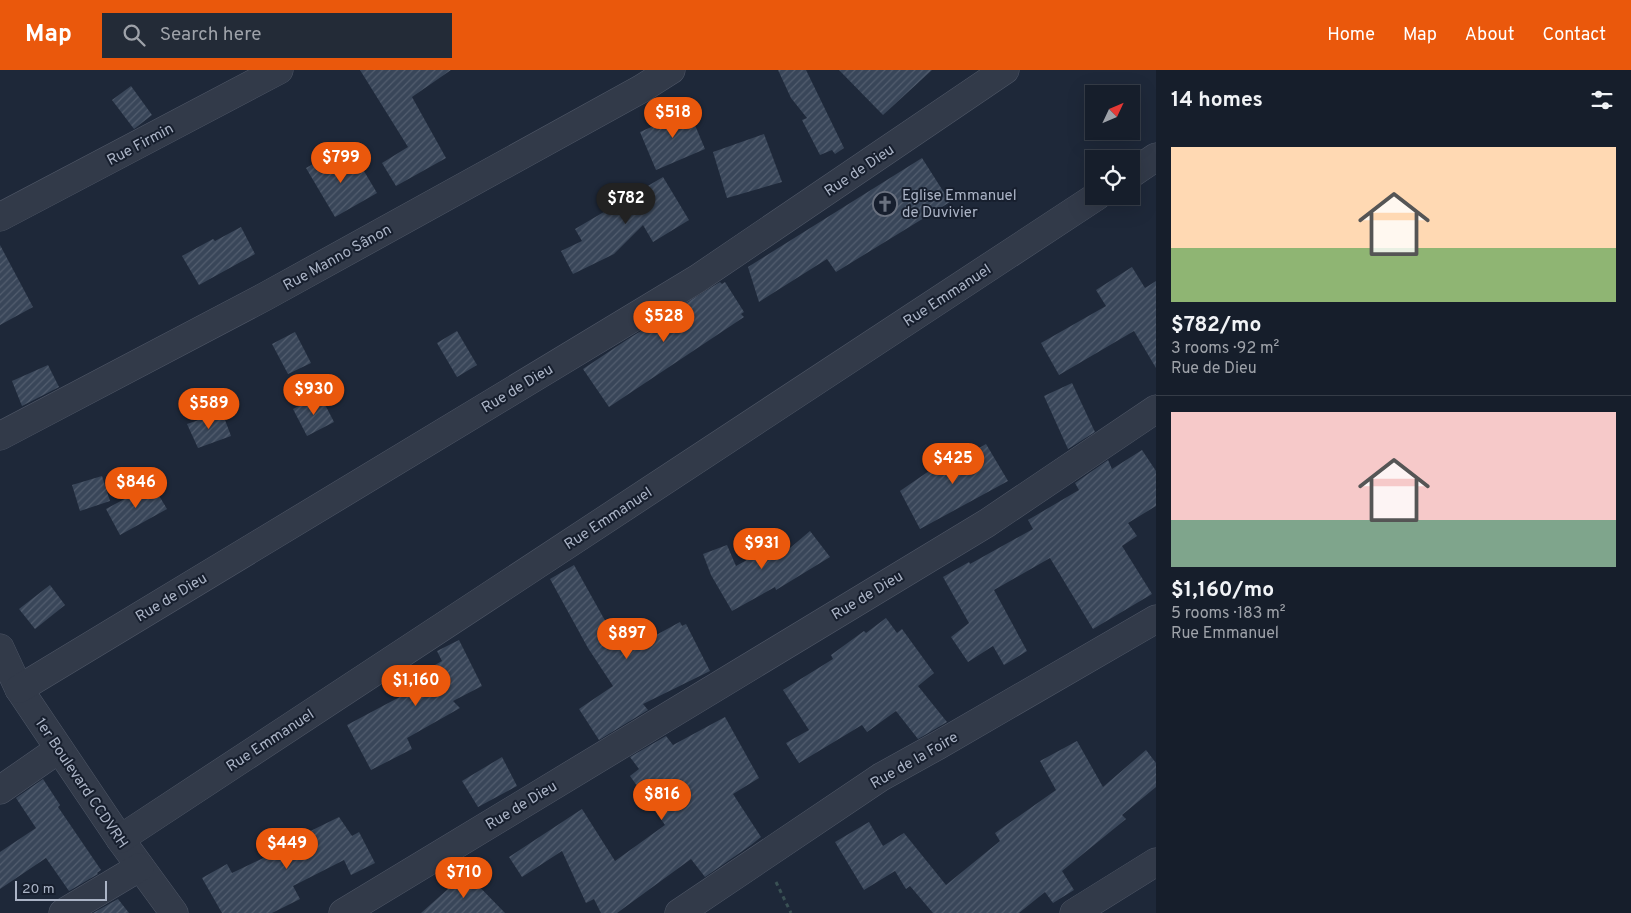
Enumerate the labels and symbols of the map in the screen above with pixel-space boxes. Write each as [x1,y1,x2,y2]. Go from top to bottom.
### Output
north arrow [1085,85,1140,140]
pin: $518 [643,97,703,139]
street label: Rue Firmin [104,120,177,171]
street label: Rue de Dieu [821,141,898,202]
pin: $799 [311,142,371,184]
pin: $782 [596,182,656,225]
place label: Eglise Emmanuel de Duvivier [902,187,1017,223]
church icon: Eglise Emmanuel de Duvivier [872,191,898,217]
street label: Rue Manno Sânon [280,221,395,296]
street label: Rue Emmanuel [900,261,995,332]
pin: $528 [634,300,694,343]
street label: Rue de Dieu [478,360,557,418]
pin: $930 [284,374,344,416]
pin: $589 [179,388,239,430]
pin: $425 [923,442,983,485]
pin: $846 [106,466,166,509]
street label: Rue Emmanuel [561,484,656,555]
pin: $931 [732,528,792,570]
street label: Rue de Dieu [828,567,907,625]
street label: Rue de Dieu [132,569,211,627]
pin: $897 [597,618,657,660]
pin: $1,160 [375,664,457,707]
street label: Rue Emmanuel [223,706,318,777]
street label: 1er Boulevard CCDVRH [30,715,131,853]
street label: Rue de la Foire [868,729,962,794]
street label: Rue de Dieu [482,777,561,835]
pin: $816 [632,778,692,821]
pin: $449 [257,828,317,870]
pin: $710 [434,856,494,899]
scale bar [15,878,108,901]

